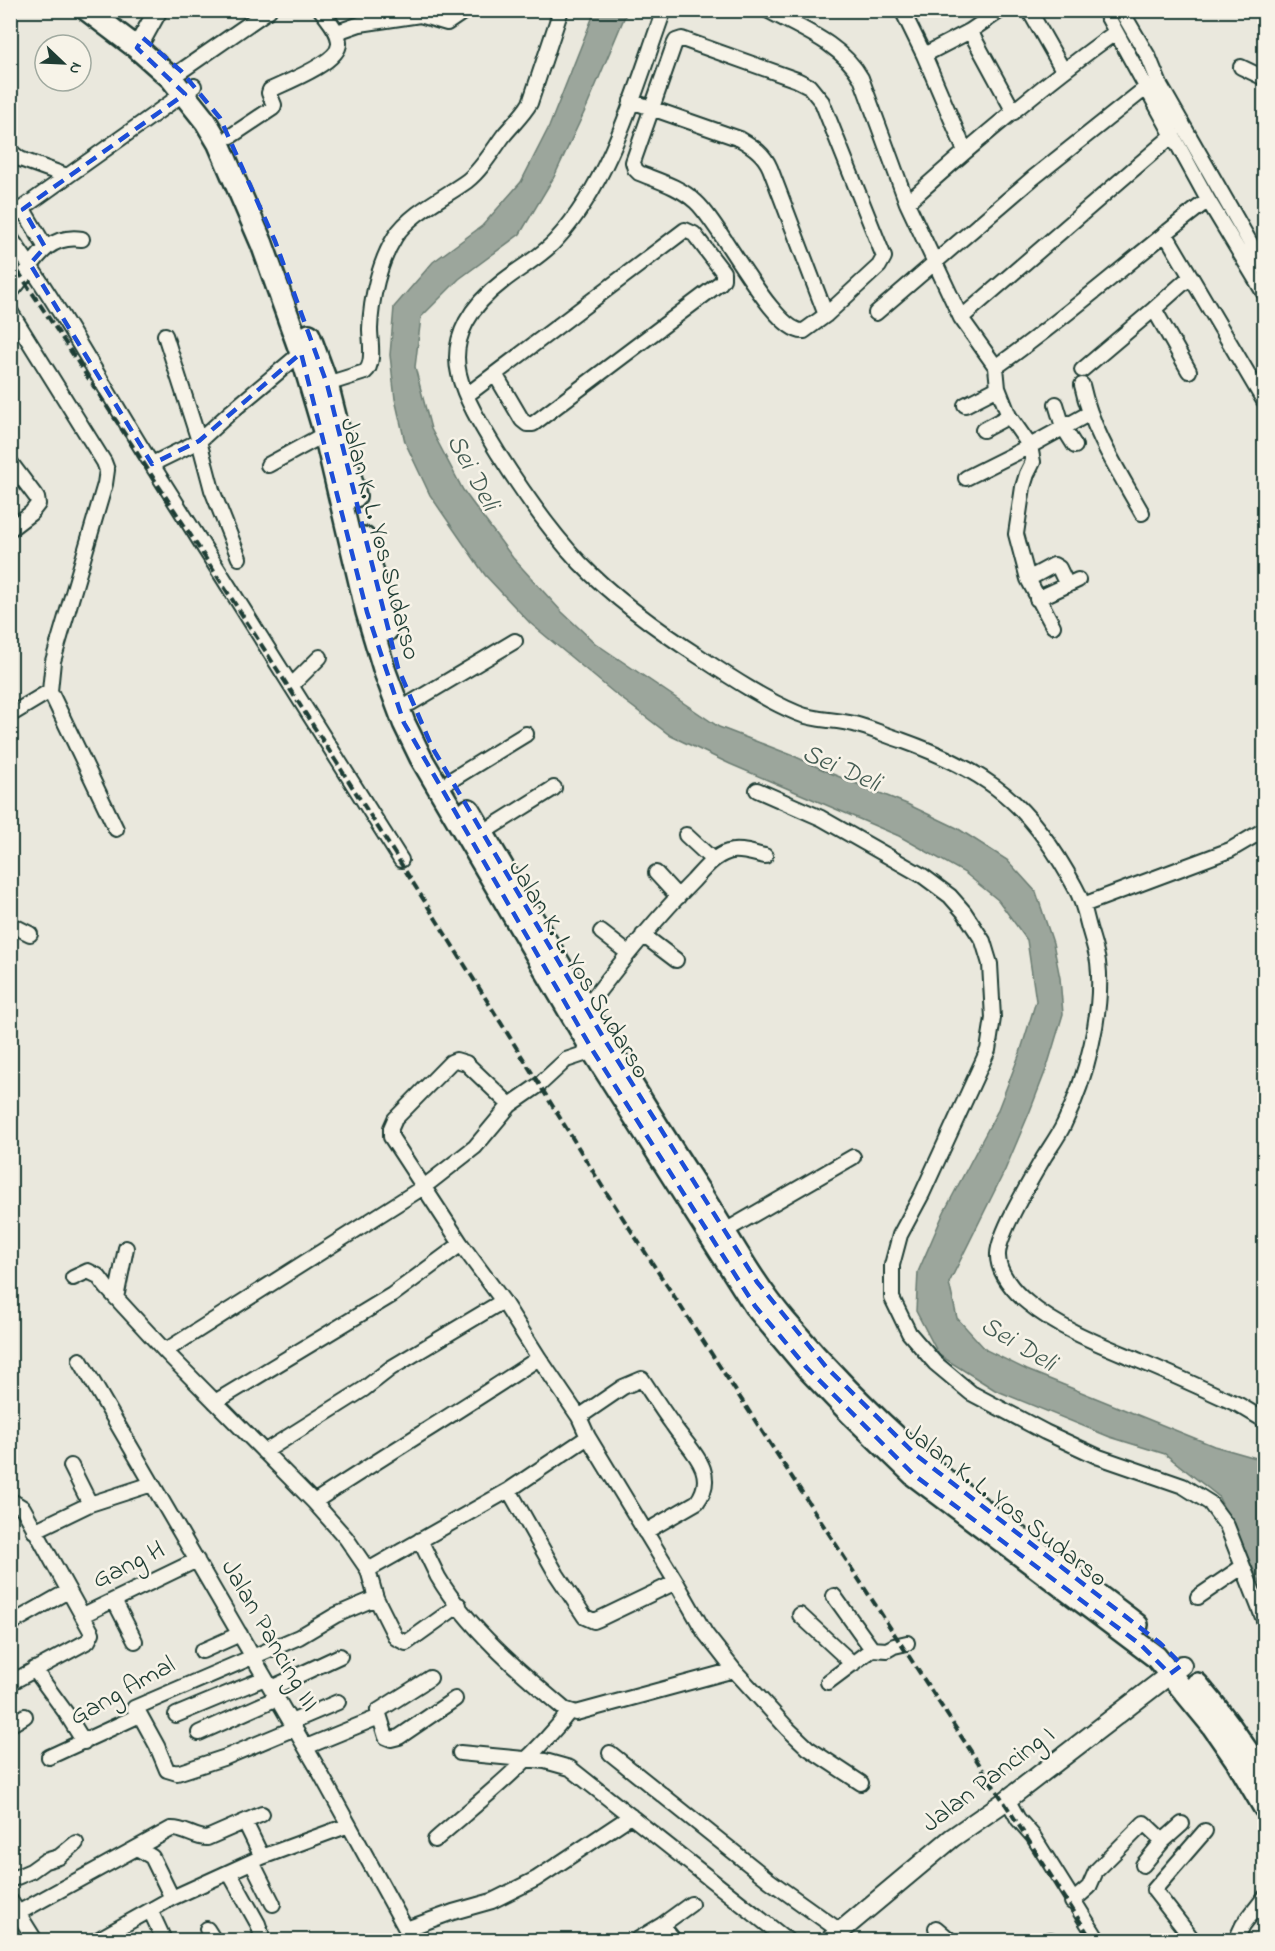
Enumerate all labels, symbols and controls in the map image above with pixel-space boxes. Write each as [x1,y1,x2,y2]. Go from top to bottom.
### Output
north arrow [33,33,93,93]
text: N [62,58,88,78]
street label: Jalan K. L. Yos Sudarso [328,414,430,664]
water label: Sei Deli [435,427,510,520]
water label: Sei Deli [795,734,888,804]
street label: Jalan K. L. Yos Sudarso [497,853,659,1087]
water label: Sei Deli [973,1307,1065,1384]
street label: Jalan K. L. Yos Sudarso [895,1414,1115,1598]
street label: Gang H [86,1532,172,1600]
street label: Jalan Pancing III [210,1553,328,1719]
street label: Gang Amal [63,1647,183,1737]
street label: Jalan Pancing I [914,1717,1064,1843]

